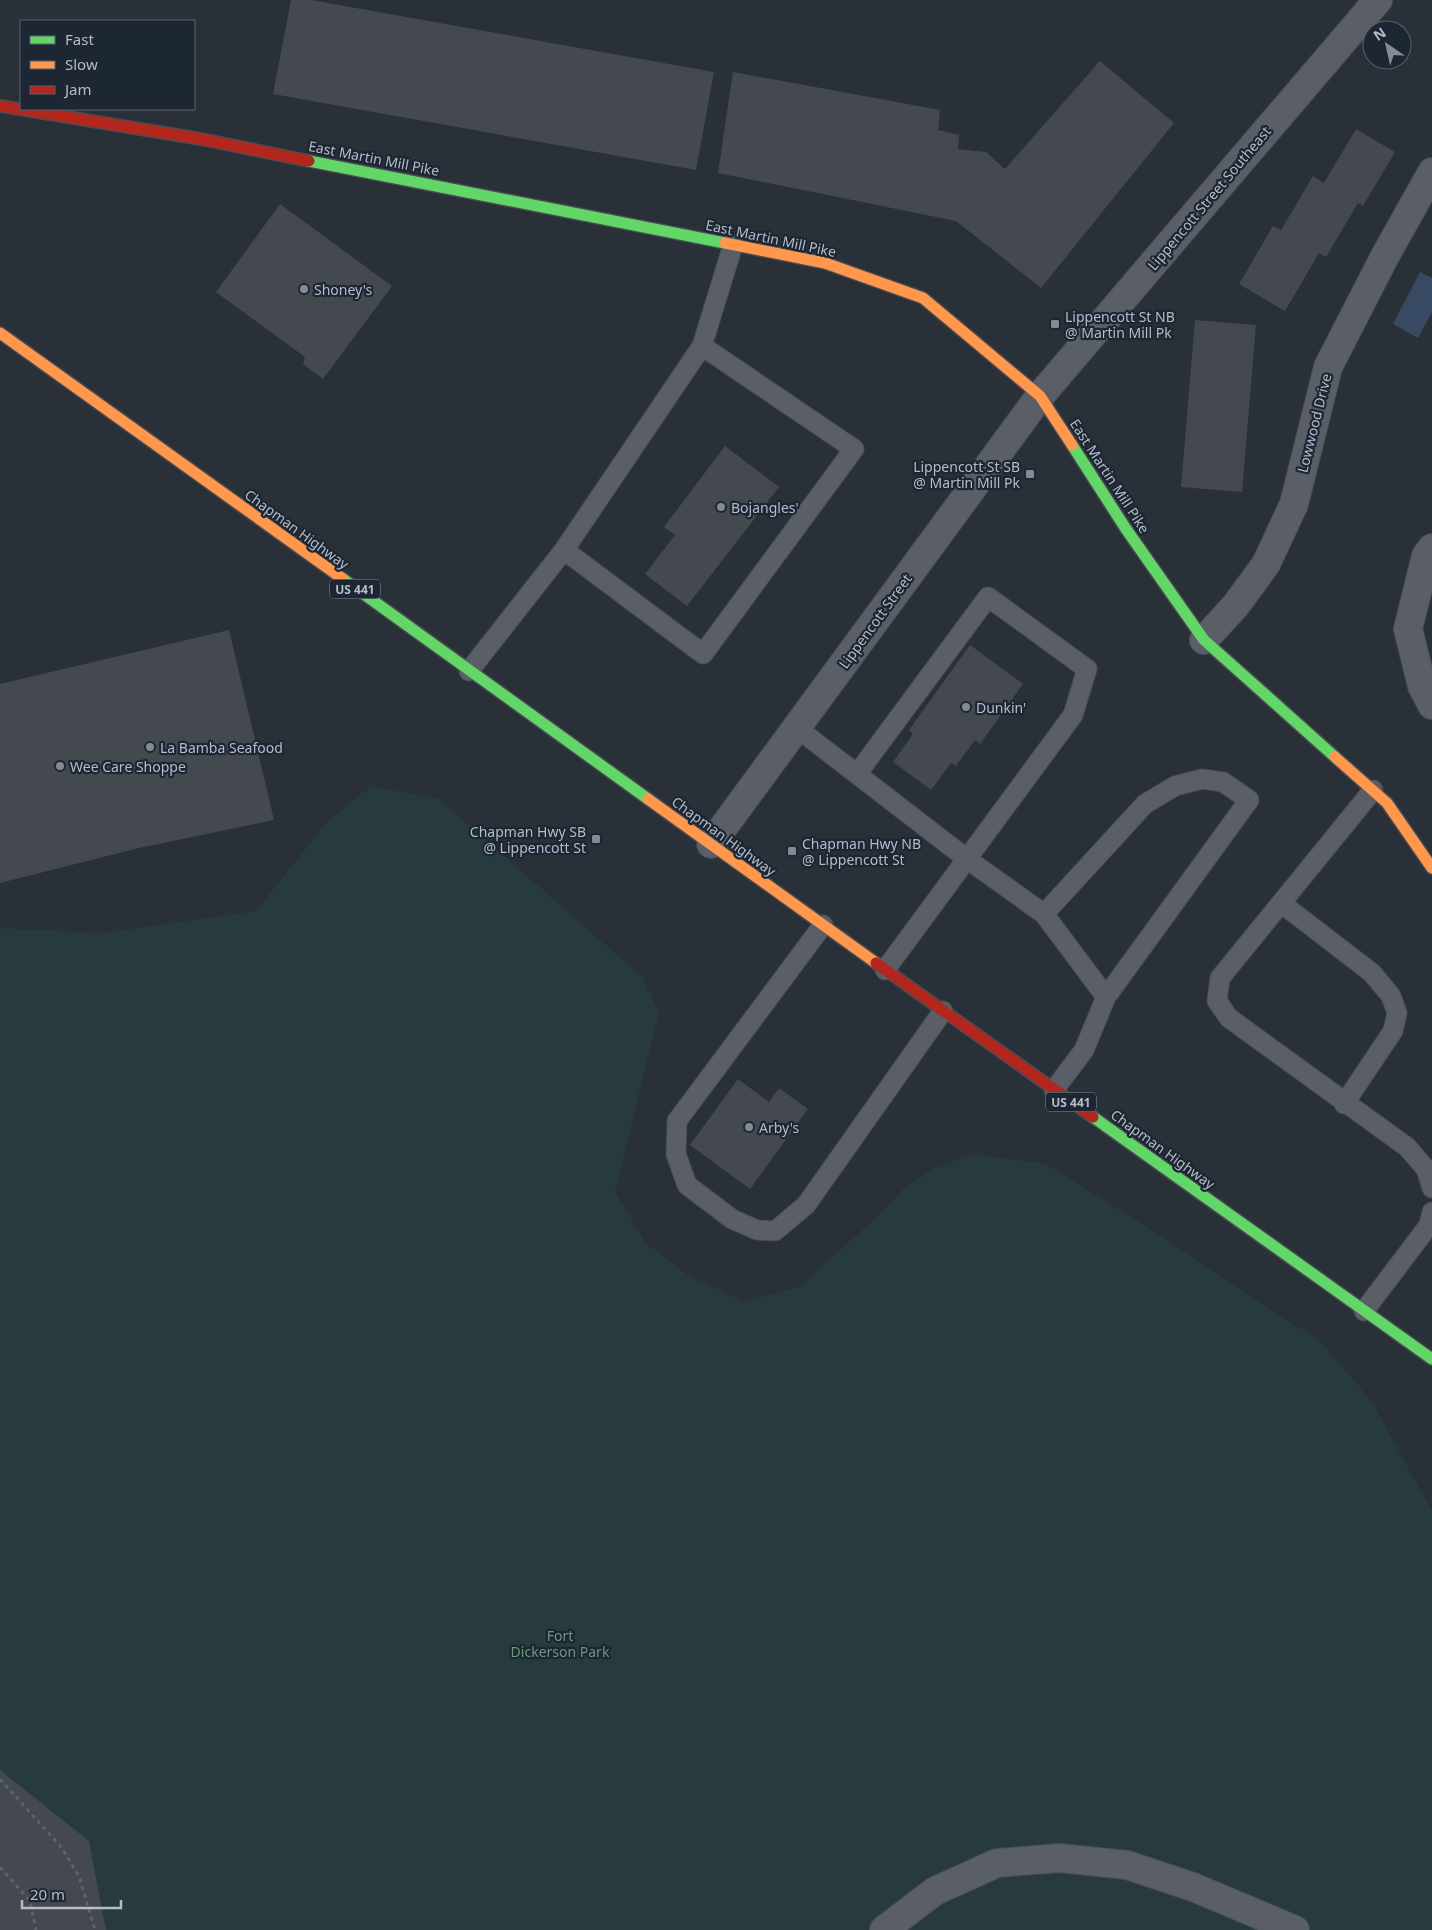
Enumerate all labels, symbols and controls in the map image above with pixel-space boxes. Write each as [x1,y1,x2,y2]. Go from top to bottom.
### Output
legend [20,20,195,110]
north arrow [1362,20,1412,70]
text: N [1369,23,1389,45]
text: Fast [65,29,94,49]
text: Slow [65,54,98,74]
text: Jam [63,79,92,99]
street label: Lippencott Street Southeast [1143,122,1275,274]
street label: East Martin Mill Pike [307,136,441,180]
street label: East Martin Mill Pike [704,215,838,261]
place label: Shoney's [314,280,373,299]
marker: Shoney's [298,283,310,295]
place label: Lippencott St NB @ Martin Mill Pk [1065,307,1175,342]
marker: Lippencott St NB @ Martin Mill Pk [1049,318,1061,330]
street label: Lowwood Drive [1293,371,1336,474]
street label: East Martin Mill Pike [1066,415,1154,537]
place label: Lippencott St SB @ Martin Mill Pk [913,457,1021,492]
marker: Lippencott St SB @ Martin Mill Pk [1024,468,1036,480]
street label: Chapman Highway [241,485,354,574]
place label: Bojangles' [731,498,799,517]
marker: Bojangles' [715,501,727,513]
street label: Lippencott Street [834,570,916,672]
road number: US 441 [330,580,380,598]
place label: Dunkin' [976,698,1026,717]
marker: Dunkin' [960,701,972,713]
place label: La Bamba Seafood [160,738,283,757]
marker: La Bamba Seafood [144,741,156,753]
place label: Wee Care Shoppe [70,757,186,776]
marker: Wee Care Shoppe [54,760,66,772]
street label: Chapman Highway [668,792,781,881]
place label: Chapman Hwy SB @ Lippencott St [470,822,586,857]
marker: Chapman Hwy SB @ Lippencott St [590,833,602,845]
place label: Chapman Hwy NB @ Lippencott St [802,834,921,869]
marker: Chapman Hwy NB @ Lippencott St [786,845,798,857]
road number: US 441 [1046,1092,1096,1112]
street label: Chapman Highway [1107,1105,1220,1194]
place label: Arby's [759,1118,799,1137]
marker: Arby's [743,1121,755,1133]
park label: Fort Dickerson Park [511,1626,610,1661]
scale bar [22,1878,121,1910]
text: 20 m [30,1884,65,1904]

